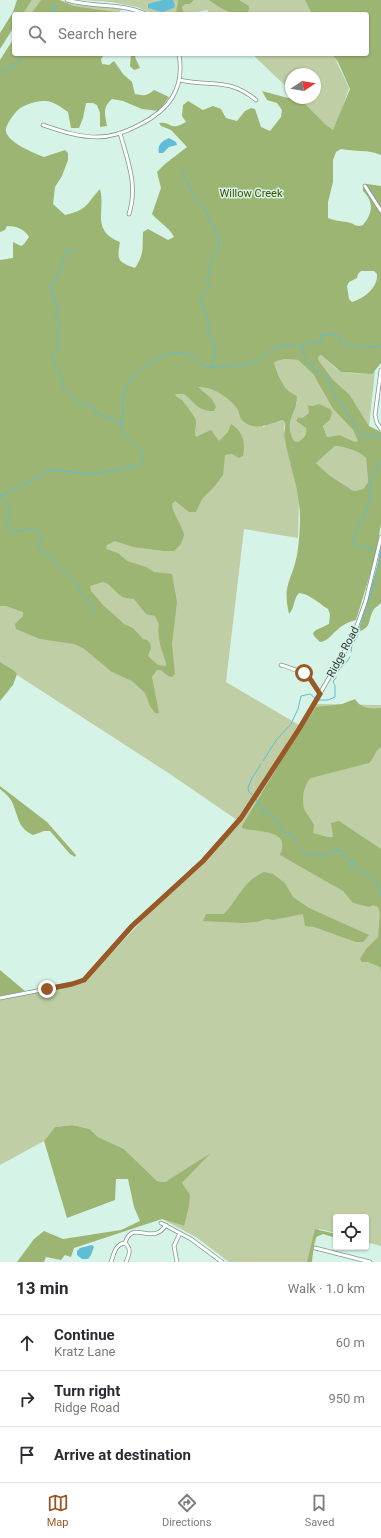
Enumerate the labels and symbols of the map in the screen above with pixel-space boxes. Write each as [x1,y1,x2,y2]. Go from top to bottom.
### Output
north arrow [285,68,321,104]
park label: Willow Creek [219,187,283,200]
street label: Ridge Road [324,624,362,680]
route start [295,664,313,682]
route end [38,980,56,998]

